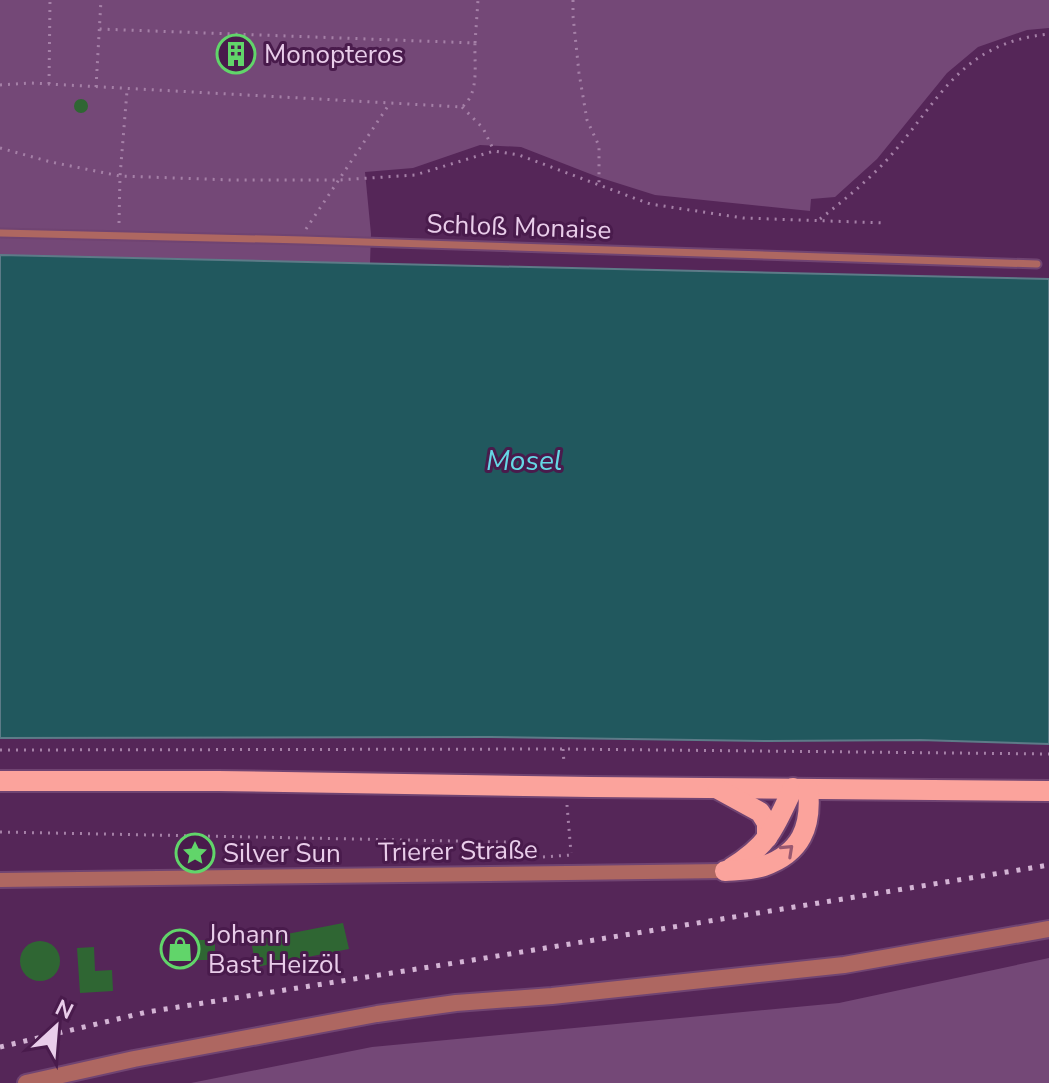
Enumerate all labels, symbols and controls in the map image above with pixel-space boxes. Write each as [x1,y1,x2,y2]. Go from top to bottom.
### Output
building icon: Monopteros [215,33,257,75]
place label: Monopteros [264,37,404,72]
street label: Schloß Monaise [426,206,612,248]
water label: Mosel [486,442,562,480]
place icon: Silver Sun [174,832,216,874]
street label: Trierer Straße [378,832,538,870]
place label: Silver Sun [223,836,341,871]
one-way arrow [779,845,793,860]
place label: Johann Bast Heizöl [207,917,341,982]
shop icon: Johann Bast Heizöl [159,928,201,970]
north arrow [16,987,96,1067]
text: N [50,993,78,1027]

